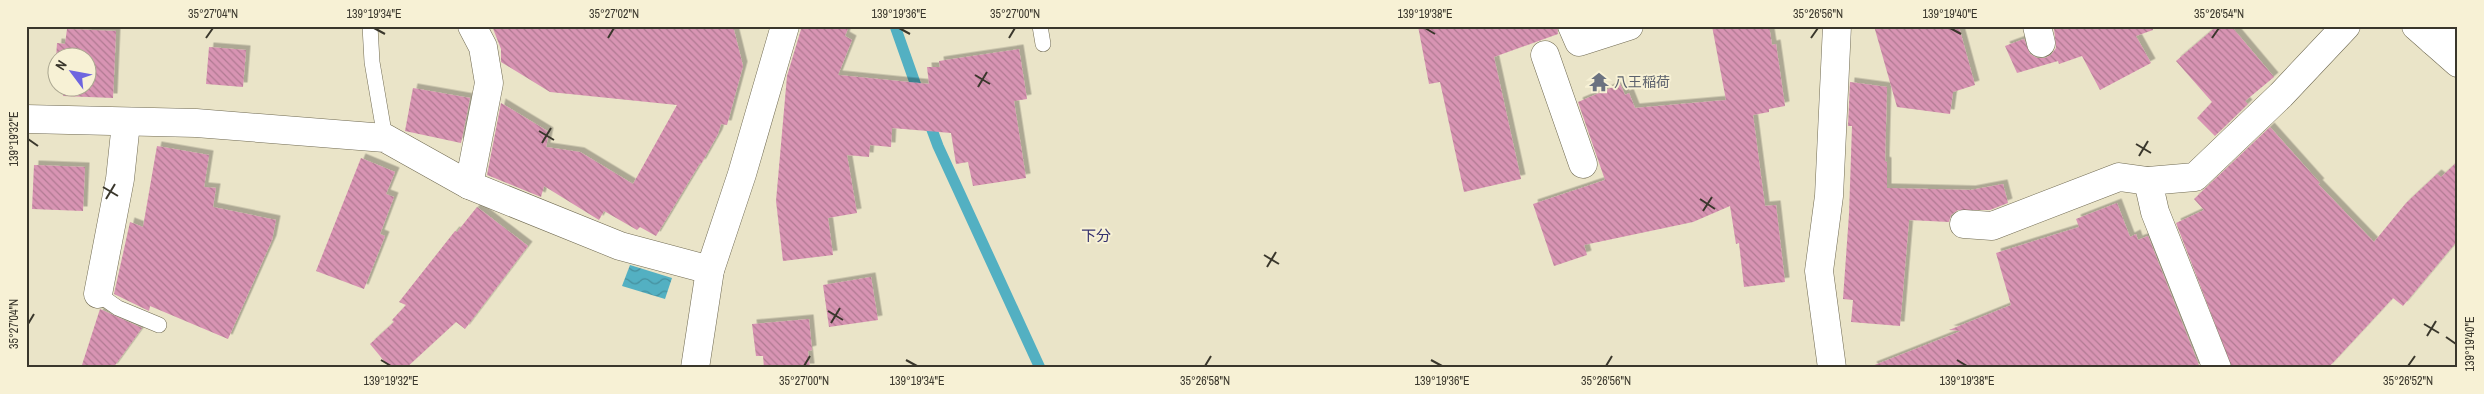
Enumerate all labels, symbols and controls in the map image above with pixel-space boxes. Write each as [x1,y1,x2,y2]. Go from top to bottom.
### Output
text: 35°27'04"N [188,6,238,22]
text: 139°19'34"E [346,6,402,22]
text: 35°27'02"N [589,6,639,22]
text: 139°19'36"E [871,6,927,22]
text: 35°27'00"N [990,6,1040,22]
text: 139°19'38"E [1397,6,1453,22]
text: 35°26'56"N [1793,6,1843,22]
text: 139°19'40"E [1922,6,1978,22]
text: 35°26'54"N [2194,6,2244,22]
north arrow [48,48,98,98]
text: N [51,57,71,73]
temple icon: 八王稲荷 [1588,71,1610,93]
place label: 八王稲荷 [1614,73,1670,91]
text: 139°19'32"E [6,111,22,167]
district label: 下分 [1081,225,1111,246]
text: 35°27'04"N [6,299,22,349]
text: 139°19'40"E [2462,316,2478,372]
text: 139°19'32"E [363,373,419,389]
text: 35°27'00"N [779,373,829,389]
text: 139°19'34"E [889,373,945,389]
text: 35°26'58"N [1180,373,1230,389]
text: 139°19'36"E [1414,373,1470,389]
text: 35°26'56"N [1581,373,1631,389]
text: 139°19'38"E [1939,373,1995,389]
text: 35°26'52"N [2383,373,2433,389]

